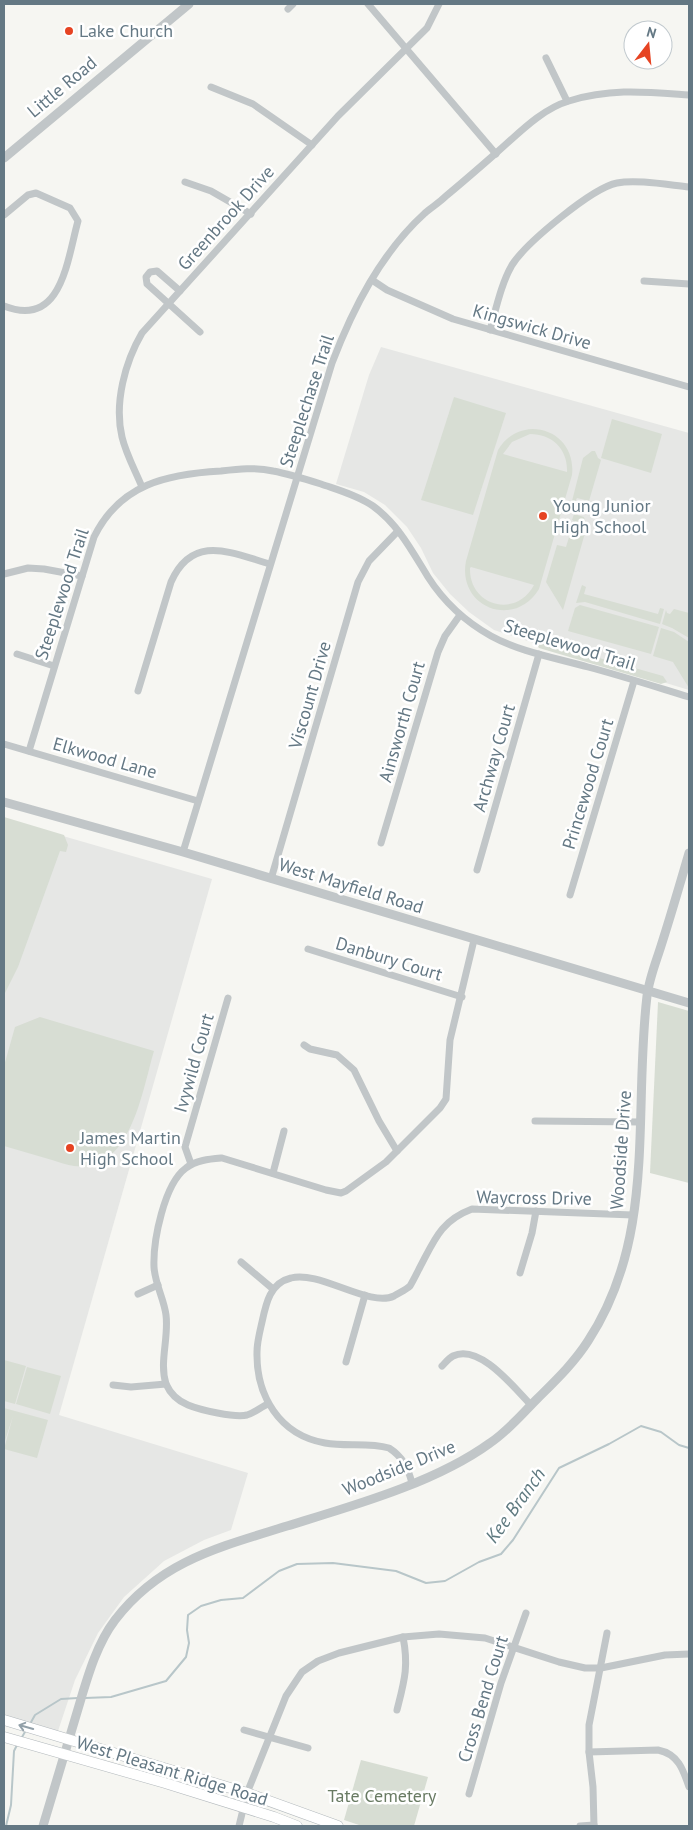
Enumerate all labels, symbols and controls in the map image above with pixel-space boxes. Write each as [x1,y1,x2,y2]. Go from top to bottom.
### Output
place label: Lake Church [79,19,173,42]
north arrow [623,20,673,70]
text: N [645,23,658,42]
marker: Lake Church [63,25,75,37]
street label: Little Road [22,51,101,122]
street label: Greenbrook Drive [172,160,279,275]
street label: Kingswick Drive [470,299,594,354]
street label: Steeplechase Trail [274,331,339,470]
place label: Young Junior High School [553,494,651,538]
marker: Young Junior High School [537,510,549,522]
street label: Steeplewood Trail [29,524,94,663]
street label: Steeplewood Trail [501,613,640,676]
street label: Viscount Drive [283,638,336,752]
street label: Ainsworth Court [373,659,430,785]
street label: Archway Court [467,701,520,814]
street label: Princewood Court [557,716,618,852]
street label: Elkwood Lane [50,732,160,783]
street label: West Mayfield Road [276,853,426,918]
street label: Danbury Court [333,931,445,986]
street label: Ivywild Court [168,1011,219,1115]
street label: Woodside Drive [605,1090,636,1210]
place label: James Martin High School [79,1126,181,1170]
marker: James Martin High School [64,1142,76,1154]
street label: Waycross Drive [476,1185,592,1210]
street label: Woodside Drive [339,1434,459,1501]
water label: Kee Branch [480,1463,550,1547]
street label: Cross Bend Court [452,1633,513,1765]
one-way arrow [19,1721,35,1731]
street label: West Pleasant Ridge Road [73,1730,271,1811]
park label: Tate Cemetery [328,1784,437,1807]

